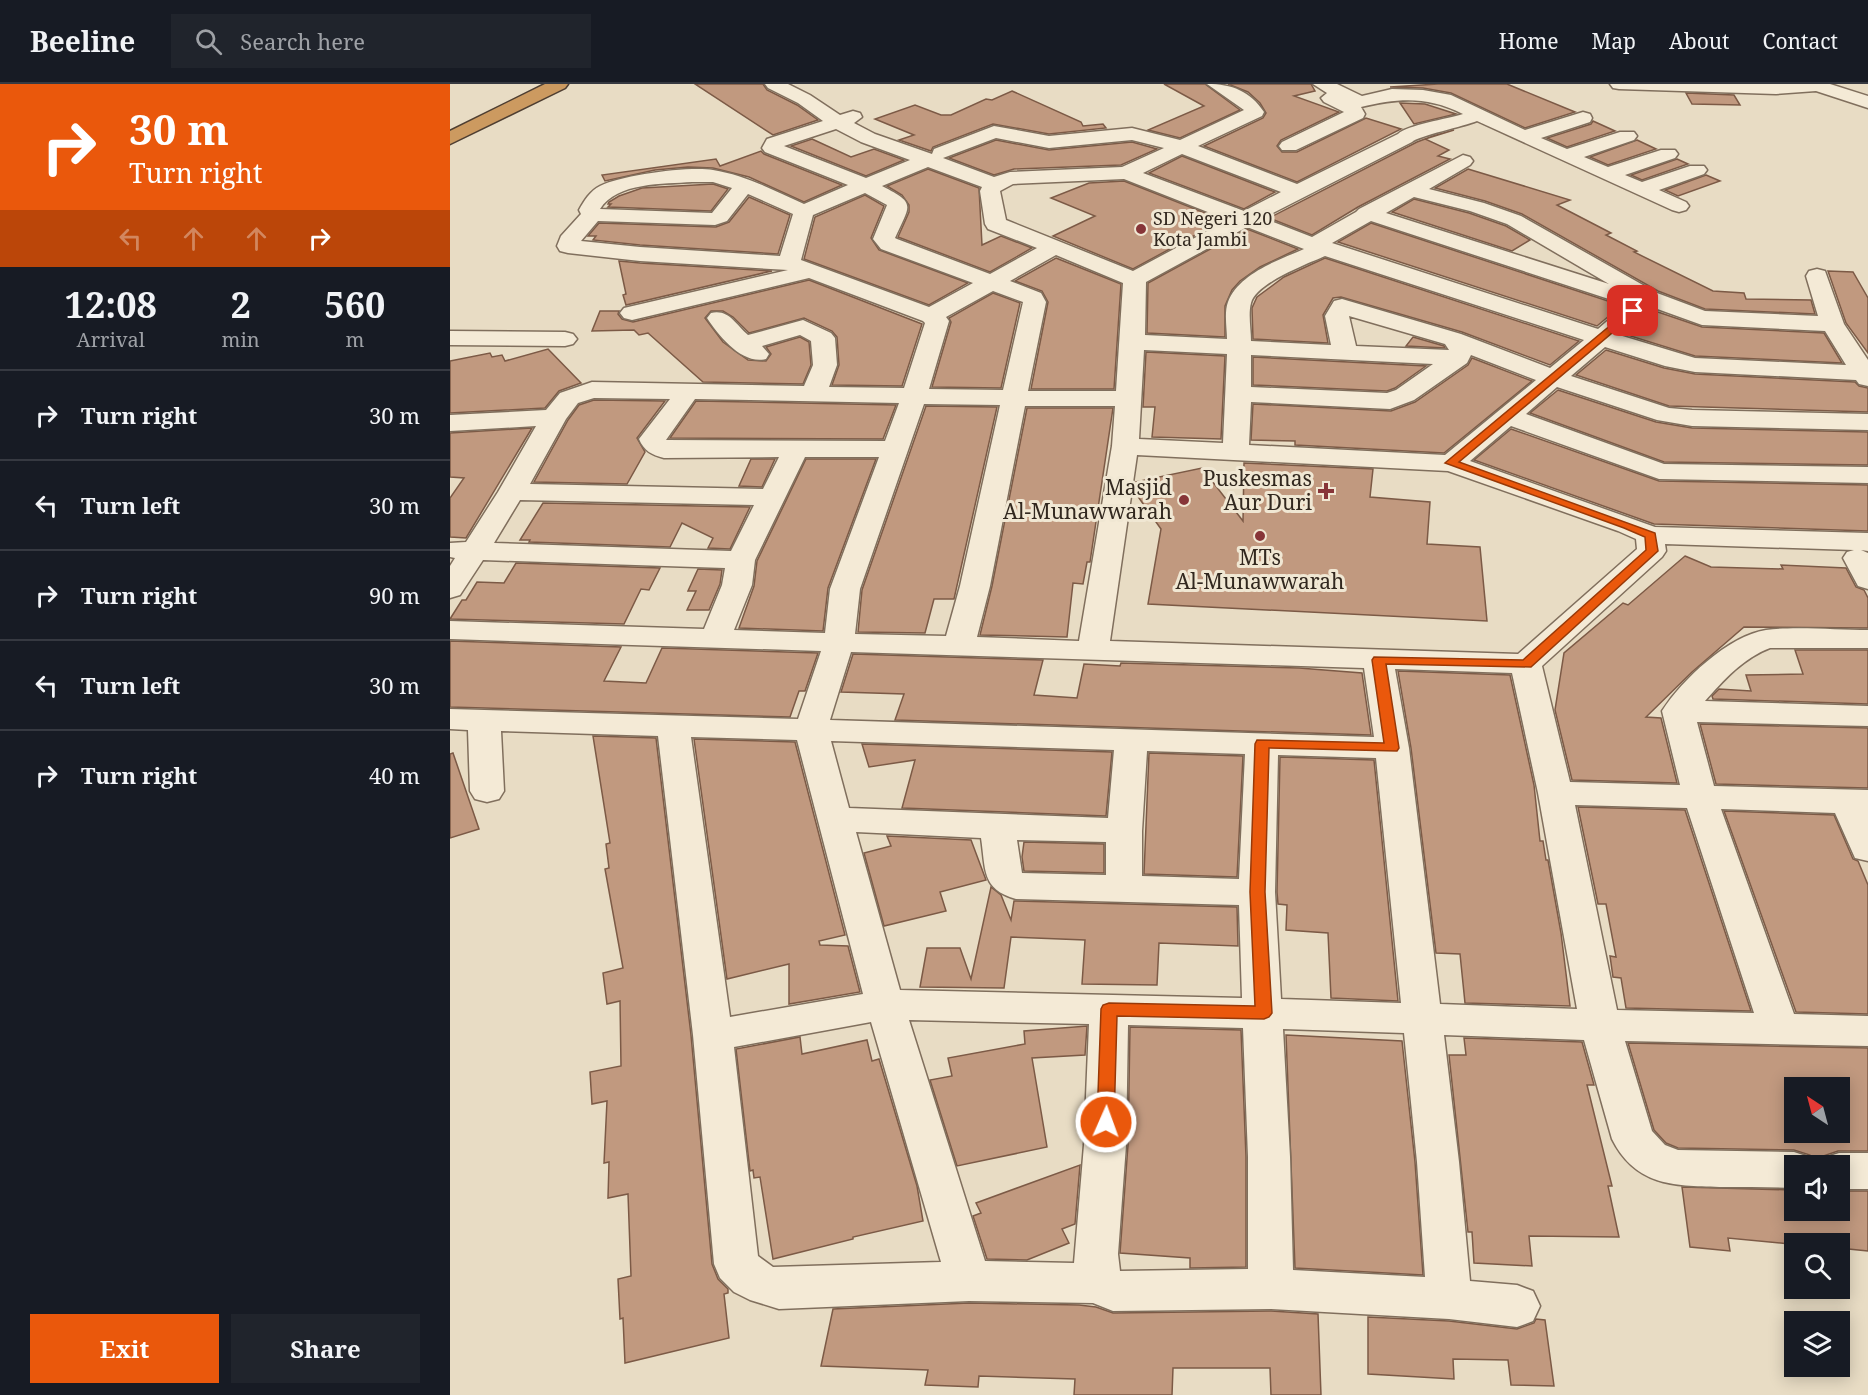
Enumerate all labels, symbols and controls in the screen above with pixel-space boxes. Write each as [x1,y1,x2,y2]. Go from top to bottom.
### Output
search box [171,14,591,68]
text: Beeline [30,22,135,60]
icon: search [192,25,225,58]
text: Search here [240,26,365,56]
text: Home [1499,27,1559,55]
text: Map [1592,27,1636,55]
text: About [1669,27,1730,55]
text: Contact [1763,27,1838,55]
text: 30 m [129,100,229,157]
icon: right [30,108,108,186]
text: Turn right [129,154,262,191]
place label: SD Negeri 120 Kota Jambi [1153,206,1272,251]
icon: left [114,222,147,255]
icon: ahead [177,222,210,255]
icon: ahead [240,222,273,255]
icon: right [303,222,336,255]
marker: SD Negeri 120 Kota Jambi [1134,222,1148,236]
text: 12:08 [65,280,157,329]
text: 2 [230,280,251,329]
text: 560 [324,280,385,329]
pin [1607,285,1658,336]
icon: arrive [1616,294,1649,327]
text: Arrival [77,326,145,353]
text: min [222,326,260,353]
text: m [345,326,364,353]
icon: right [30,399,63,432]
text: Turn right [81,400,197,430]
text: 30 m [369,400,420,430]
place label: Puskesmas Aur Duri [1203,464,1312,516]
place label: Masjid Al-Munawwarah [1003,473,1172,525]
marker: Puskesmas Aur Duri [1317,482,1335,500]
icon: left [30,489,63,522]
text: Turn left [81,490,180,520]
text: 30 m [369,490,420,520]
marker: Masjid Al-Munawwarah [1177,493,1191,507]
marker: MTs Al-Munawwarah [1253,529,1267,543]
place label: MTs Al-Munawwarah [1176,543,1344,595]
icon: right [30,579,63,612]
text: Turn right [81,580,197,610]
text: 90 m [369,580,420,610]
icon: left [30,669,63,702]
text: Turn left [81,670,180,700]
text: 30 m [369,670,420,700]
icon: right [30,759,63,792]
text: Turn right [81,760,197,790]
text: 40 m [369,760,420,790]
north arrow [1784,1077,1850,1143]
map controls [1784,1077,1850,1377]
position arrow [1074,1090,1138,1154]
button: sound [1784,1155,1850,1221]
button: search [1784,1233,1850,1299]
button: layers [1784,1311,1850,1377]
button: Exit [30,1314,219,1383]
button: Share [231,1314,420,1383]

